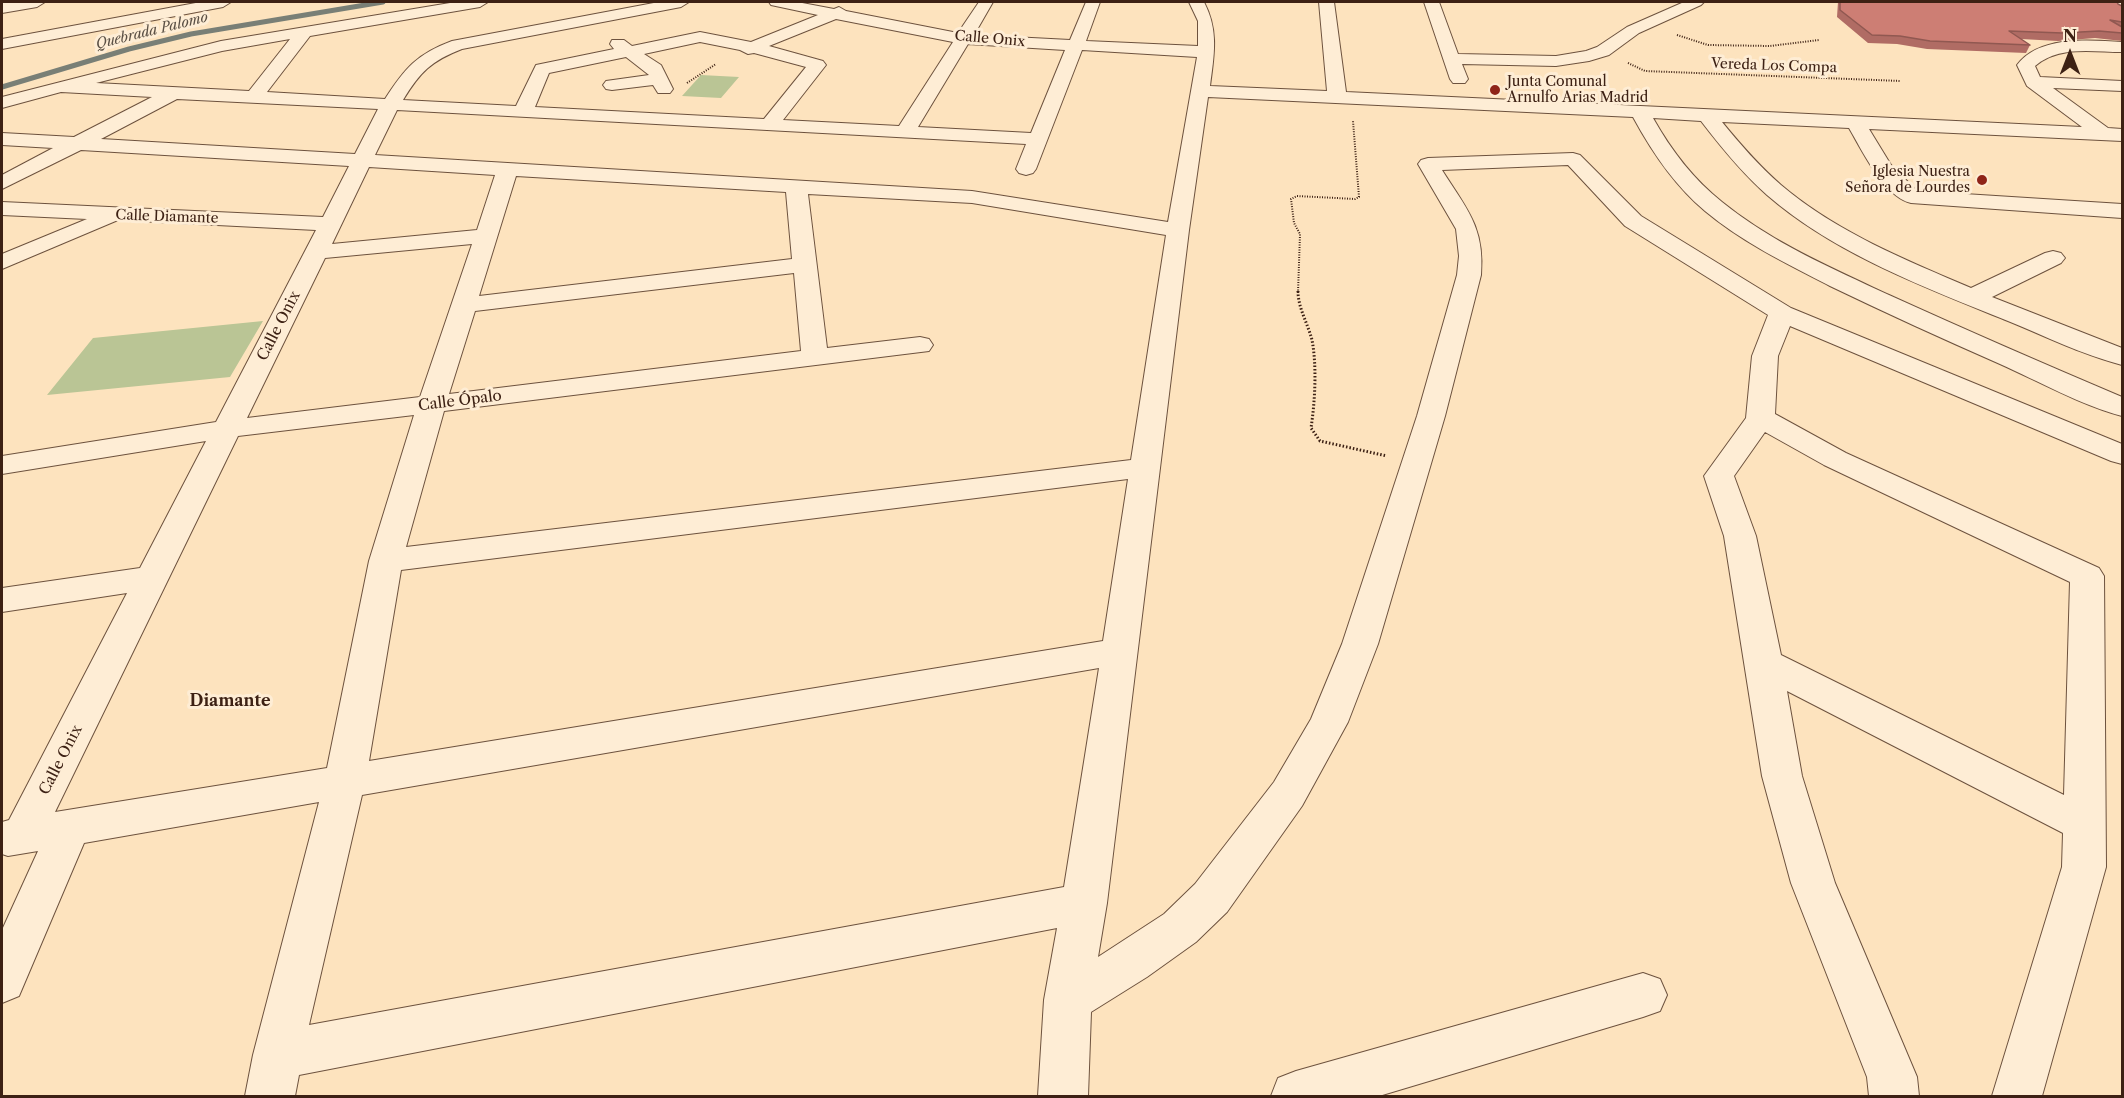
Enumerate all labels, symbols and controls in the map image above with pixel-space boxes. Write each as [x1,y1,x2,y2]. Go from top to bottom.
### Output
water label: Quebrada Palomo [94,9,210,53]
north arrow [2040,24,2100,84]
text: N [2063,26,2077,46]
street label: Calle Onix [954,28,1026,50]
street label: Vereda Los Compa [1711,55,1837,77]
place label: Junta Comunal Arnulfo Arias Madrid [1507,74,1648,106]
marker: Junta Comunal Arnulfo Arias Madrid [1488,83,1502,97]
place label: Iglesia Nuestra Señora de Lourdes [1845,164,1970,196]
marker: Iglesia Nuestra Señora de Lourdes [1975,173,1989,187]
street label: Calle Diamante [115,207,219,227]
street label: Calle Onix [254,288,304,364]
street label: Calle Ópalo [417,387,503,415]
district label: Diamante [190,691,270,711]
street label: Calle Onix [36,722,86,798]

